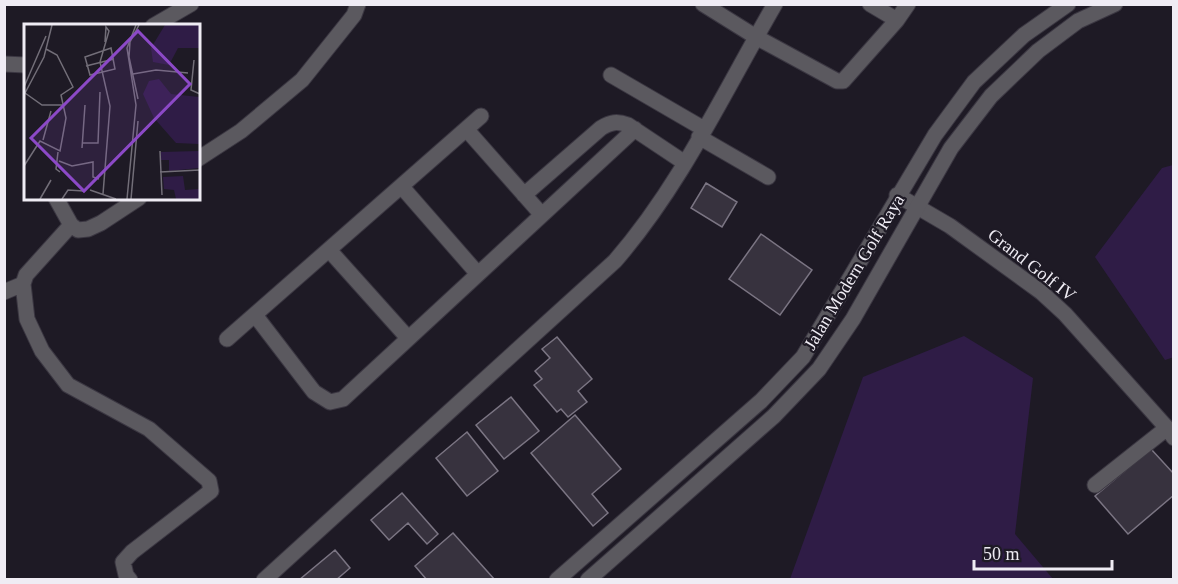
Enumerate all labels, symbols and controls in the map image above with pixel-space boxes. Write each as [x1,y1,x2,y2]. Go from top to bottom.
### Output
inset map [24,24,200,200]
street label: Jalan Modern Golf Raya [800,191,908,353]
street label: Grand Golf IV [984,224,1080,306]
scale bar [974,533,1112,571]
text: 50 m [983,544,1020,564]

